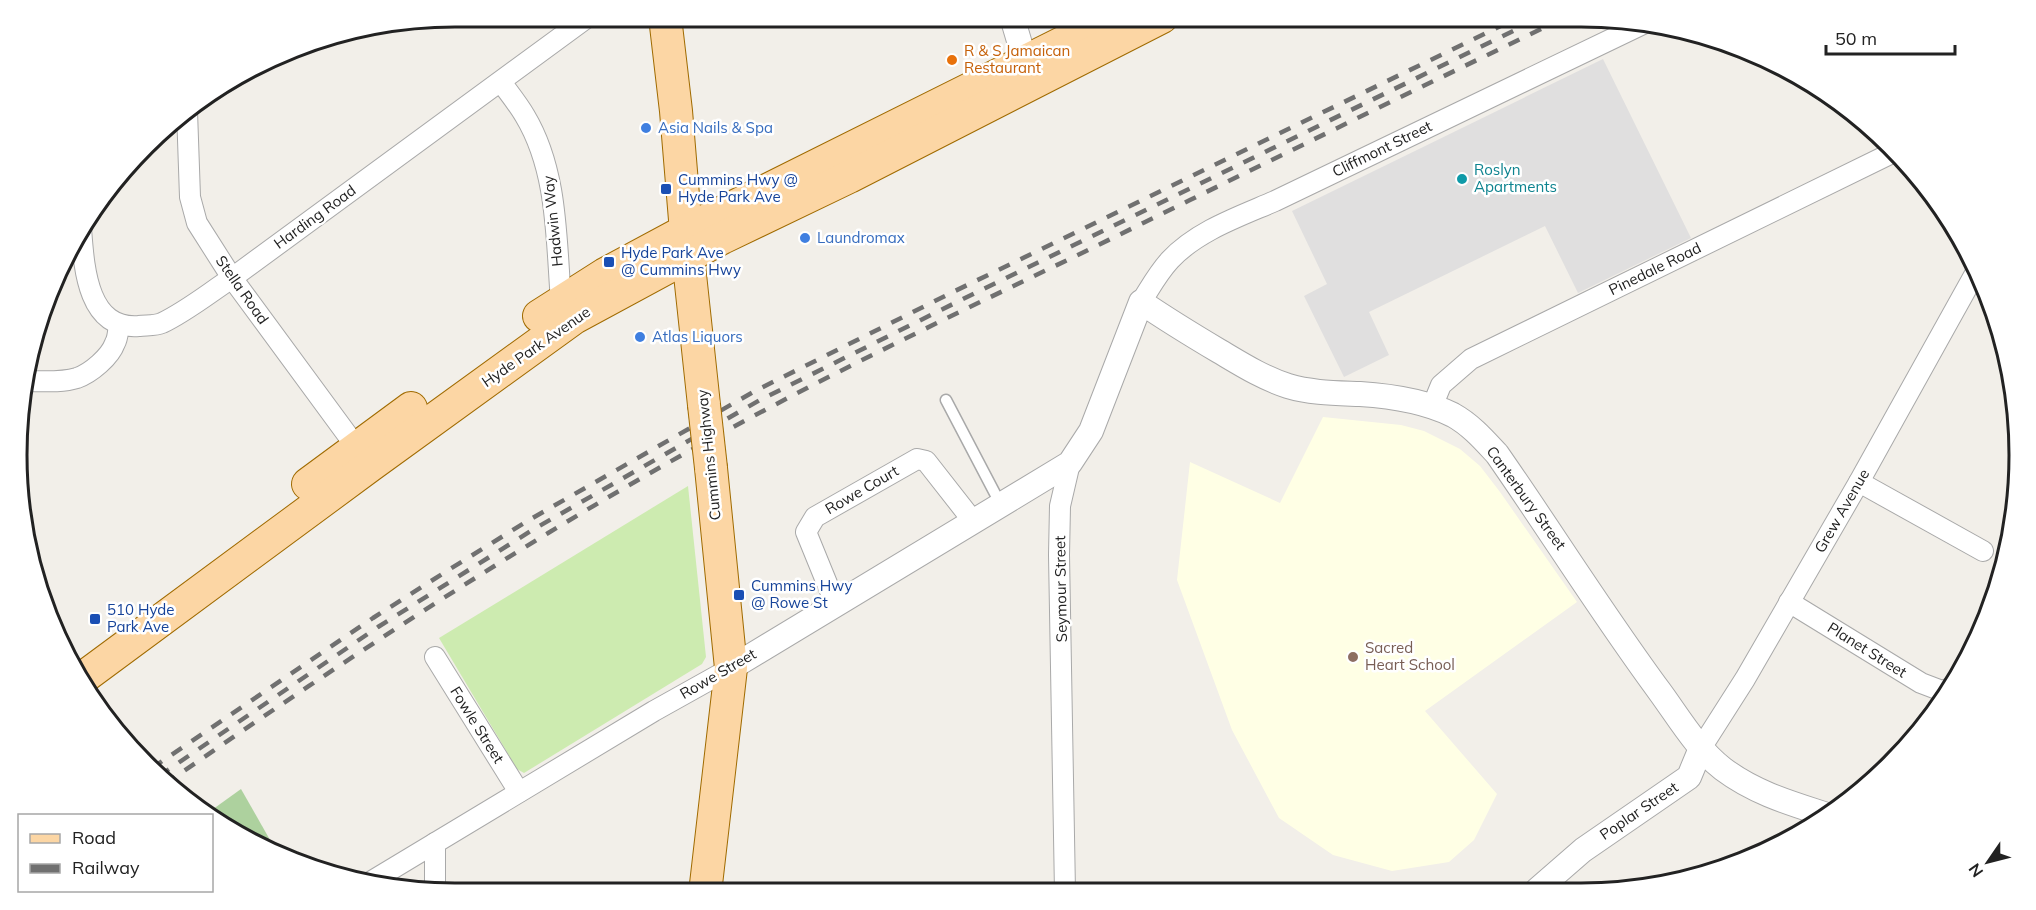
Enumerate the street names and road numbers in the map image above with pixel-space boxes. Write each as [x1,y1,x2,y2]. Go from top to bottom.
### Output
street label: Cliffmont Street [1329,116,1435,181]
street label: Hadwin Way [538,175,567,268]
street label: Harding Road [270,180,360,253]
street label: Pinedale Road [1605,238,1704,299]
street label: Stella Road [212,252,273,328]
street label: Hyde Park Avenue [478,302,594,391]
street label: Cummins Highway [692,389,725,521]
street label: Canterbury Street [1482,442,1570,553]
street label: Rowe Court [822,461,902,518]
street label: Grew Avenue [1810,465,1873,556]
street label: Seymour Street [1050,536,1071,642]
street label: Planet Street [1824,618,1910,681]
street label: Rowe Street [676,644,759,703]
street label: Fowle Street [446,683,508,767]
street label: Poplar Street [1596,777,1682,844]

